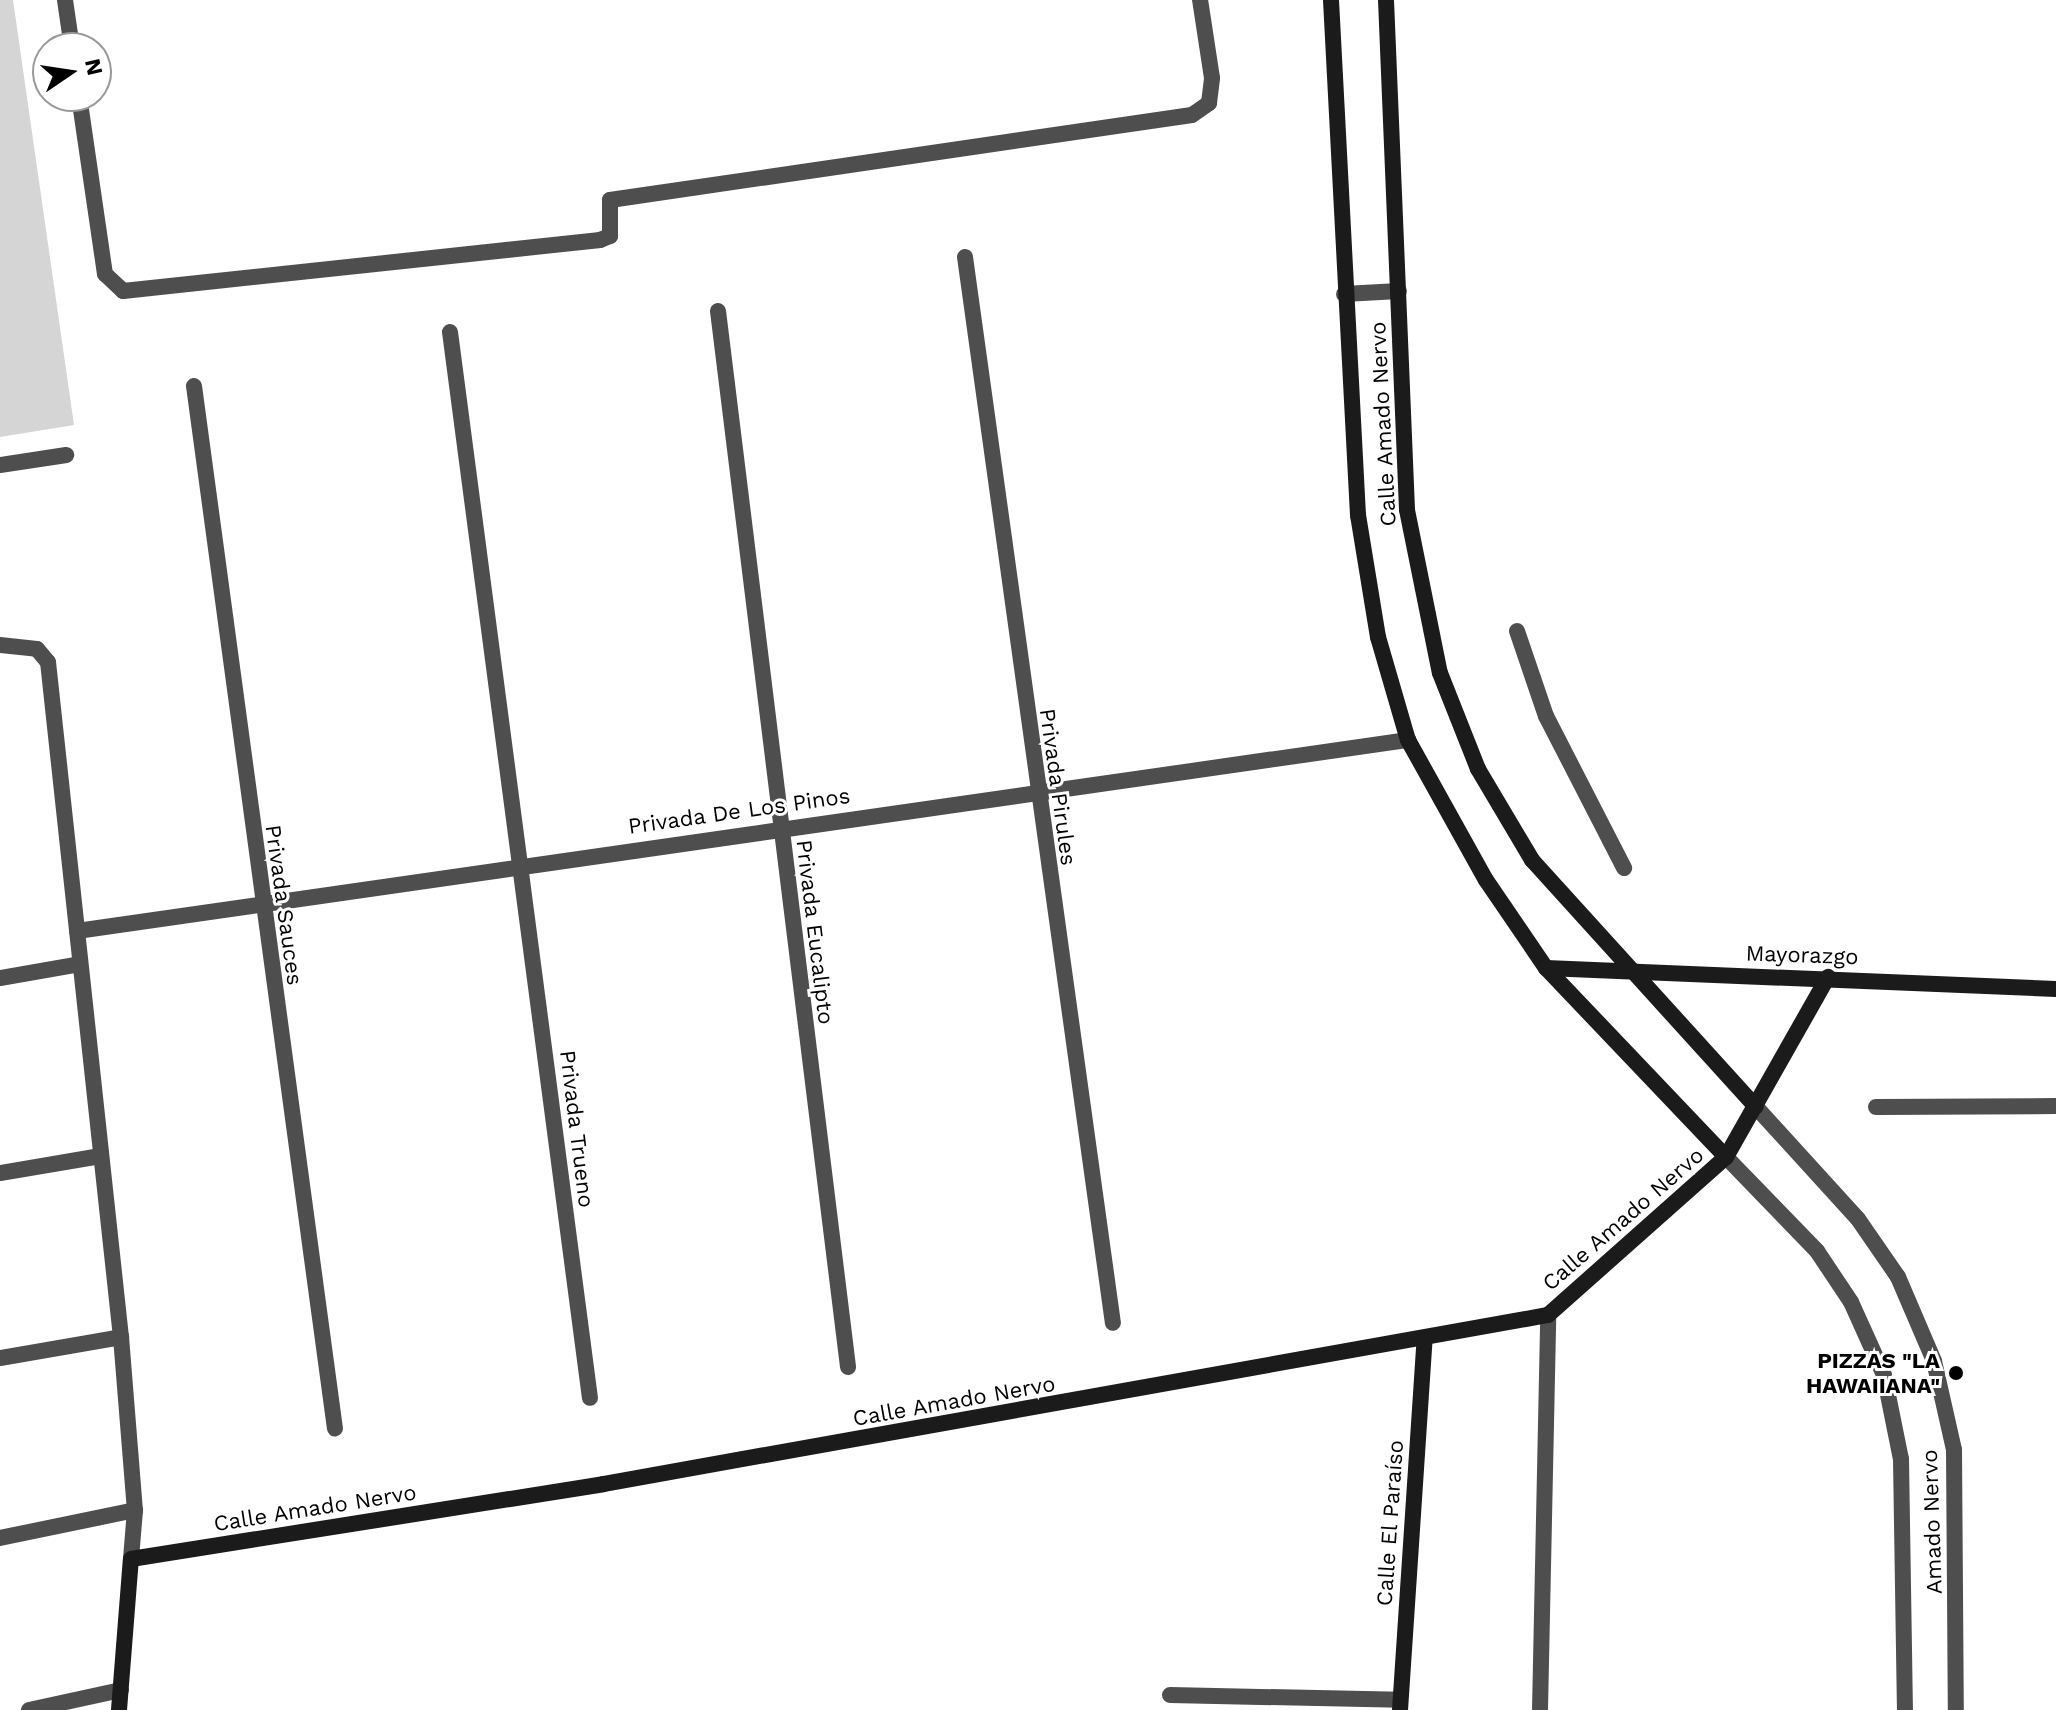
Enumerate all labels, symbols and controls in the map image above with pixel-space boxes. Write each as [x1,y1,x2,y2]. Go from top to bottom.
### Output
north arrow [32,32,112,112]
text: N [80,56,108,78]
street label: Calle Amado Nervo [1364,320,1402,528]
street label: Privada Pirules [1034,707,1082,867]
street label: Privada De Los Pinos [626,782,852,840]
street label: Privada Sauces [260,823,308,987]
street label: Privada Eucalipto [791,838,839,1026]
street label: Mayorazgo [1745,940,1859,970]
street label: Privada Trueno [554,1048,600,1210]
street label: Calle Amado Nervo [1537,1141,1709,1297]
place label: PIZZAS "LA HAWAIIANA" [1806,1347,1940,1398]
marker: PIZZAS "LA HAWAIIANA" [1947,1364,1965,1382]
street label: Calle Amado Nervo [850,1370,1058,1432]
street label: Calle El Paraíso [1371,1439,1409,1607]
street label: Amado Nervo [1916,1449,1948,1595]
street label: Calle Amado Nervo [211,1479,419,1537]

